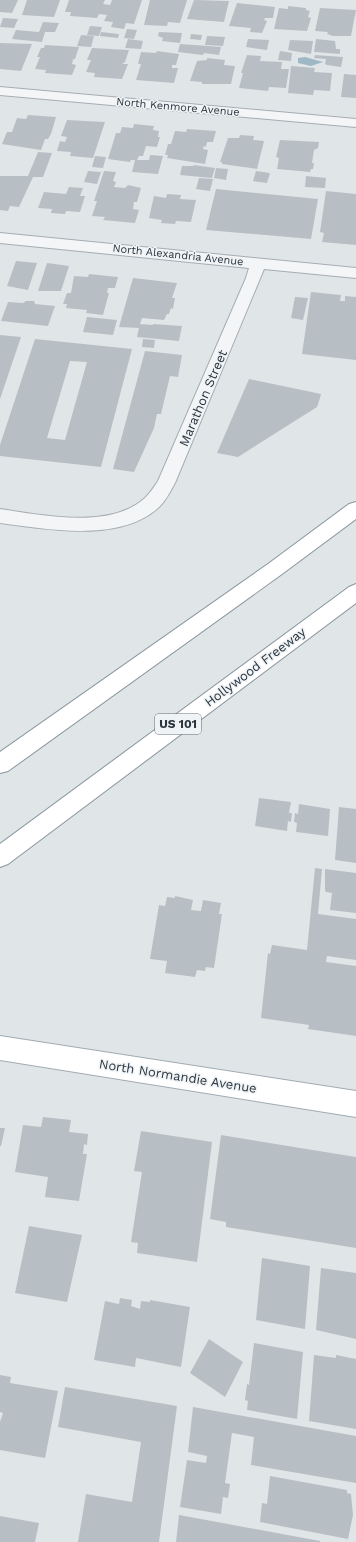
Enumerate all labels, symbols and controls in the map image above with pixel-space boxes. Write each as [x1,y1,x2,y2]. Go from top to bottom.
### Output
street label: North Kenmore Avenue [116,95,240,119]
street label: North Alexandria Avenue [112,242,244,268]
street label: Marathon Street [176,347,230,449]
street label: Hollywood Freeway [202,624,309,710]
road number: US 101 [155,714,201,734]
street label: North Normandie Avenue [98,1056,258,1096]

